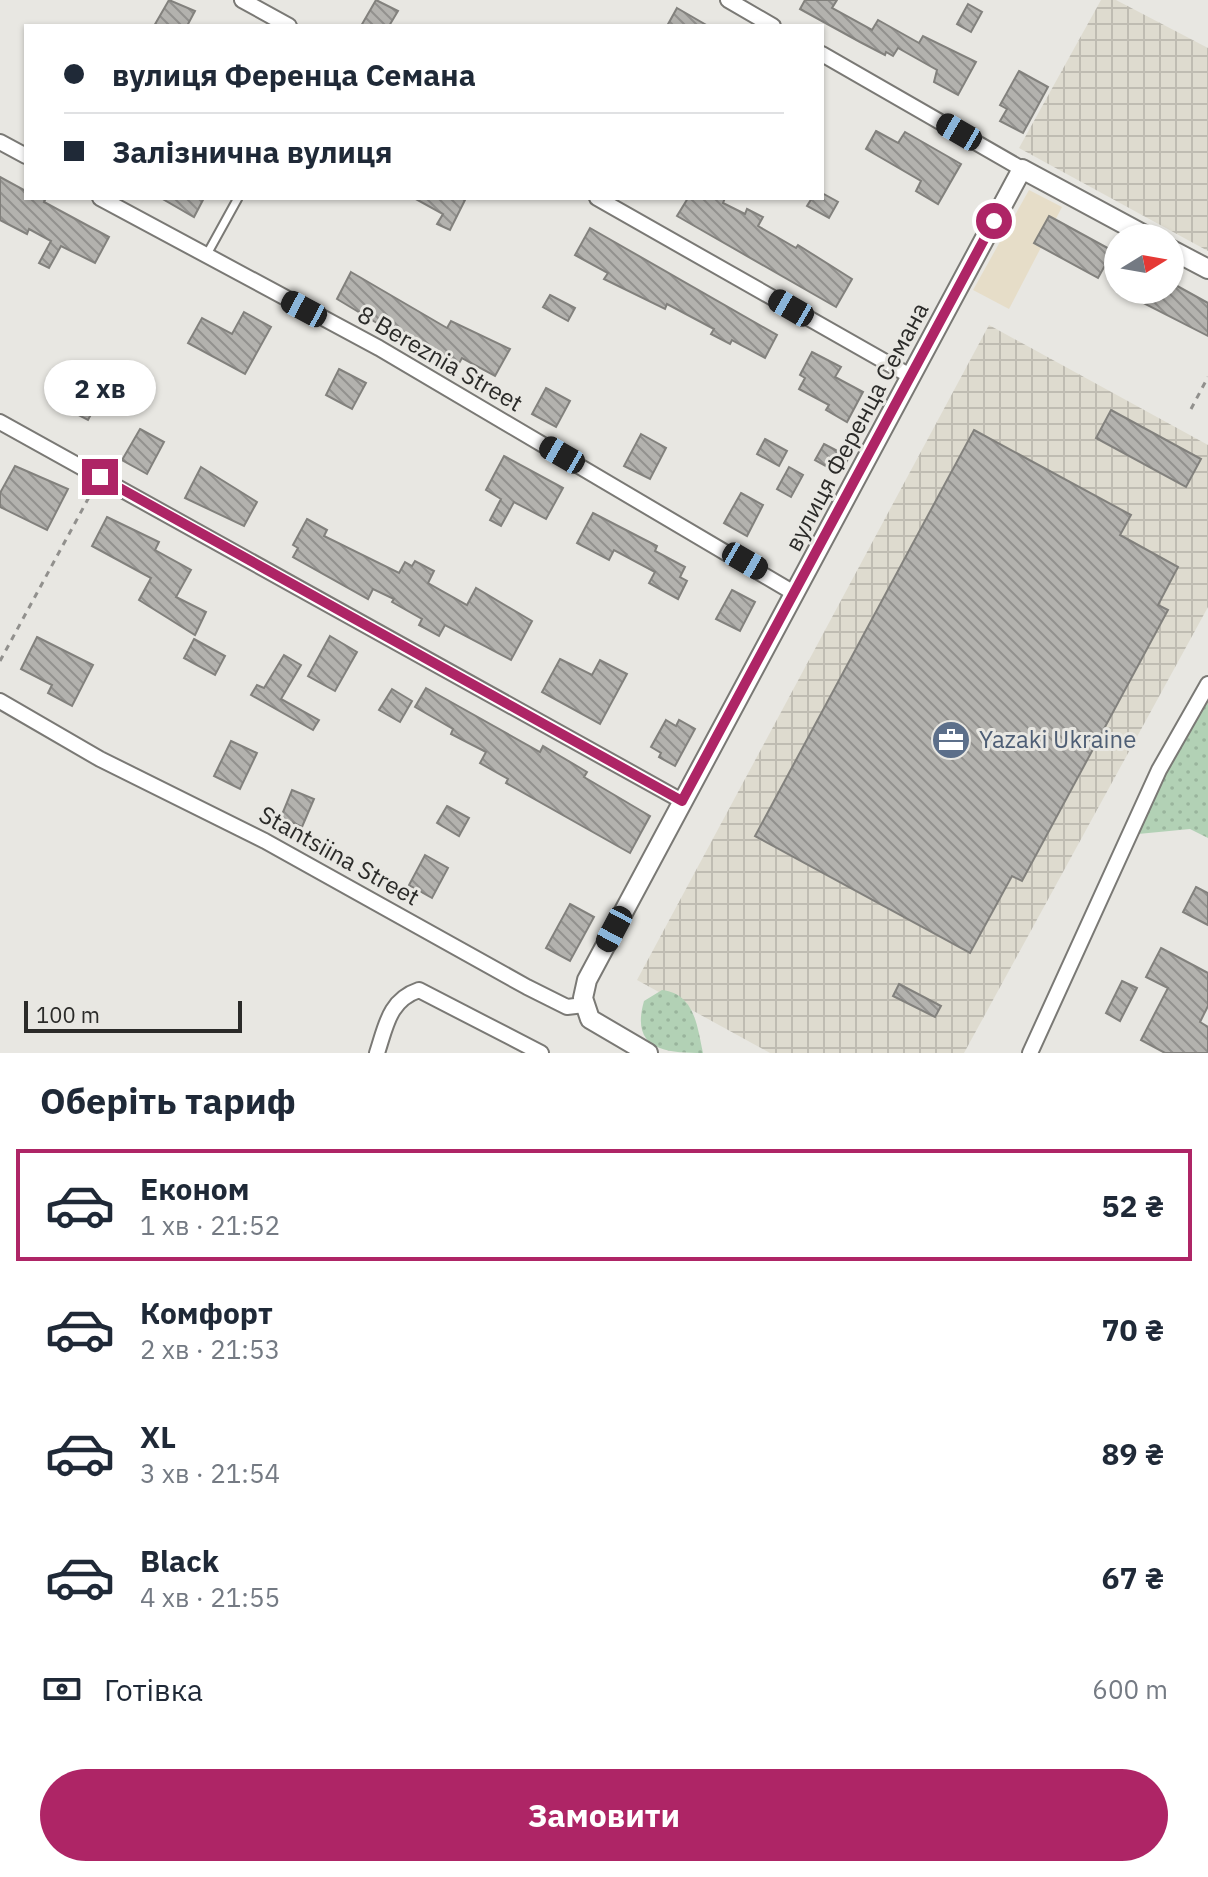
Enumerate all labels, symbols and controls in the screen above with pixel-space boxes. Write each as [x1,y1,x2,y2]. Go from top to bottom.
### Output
text: вулиця Ференца Семана [112,55,476,94]
car [932,110,986,154]
text: Залізнична вулиця [112,132,392,171]
route start [976,203,1012,239]
north arrow [1104,224,1184,304]
map controls [1104,224,1184,304]
car [764,286,818,330]
car [277,287,331,331]
street label: вулиця Ференца Семана [777,296,935,557]
street label: 8 Bereznia Street [352,298,529,418]
callout: 2 хв [44,361,156,417]
text: 2 хв [74,371,126,405]
car [535,433,589,477]
route end [82,459,118,495]
car [718,539,772,583]
office icon: Yazaki Ukraine [930,719,972,761]
place label: Yazaki Ukraine [979,723,1136,755]
street label: Stantsiina Street [254,798,425,912]
car [592,902,636,956]
scale bar [24,997,242,1033]
text: 100 m [36,1000,100,1029]
text: Оберіть тариф [40,1077,296,1124]
icon: car [44,1169,116,1241]
text: Економ [140,1169,250,1208]
text: 52 ₴ [1102,1186,1164,1225]
text: 1 хв · 21:52 [140,1208,280,1242]
icon: car [44,1293,116,1365]
text: Комфорт [140,1293,273,1332]
text: 70 ₴ [1102,1310,1164,1349]
text: 2 хв · 21:53 [140,1332,280,1366]
icon: car [44,1417,116,1489]
text: XL [140,1417,176,1456]
text: 89 ₴ [1102,1434,1164,1473]
text: 3 хв · 21:54 [140,1456,280,1490]
icon: car [44,1541,116,1613]
text: Black [140,1541,219,1580]
text: 67 ₴ [1102,1558,1164,1597]
text: 4 хв · 21:55 [140,1580,280,1614]
icon: cash [40,1667,84,1711]
text: Готівка [104,1670,203,1709]
text: 600 m [1092,1672,1168,1706]
button: Замовити [40,1769,1168,1861]

